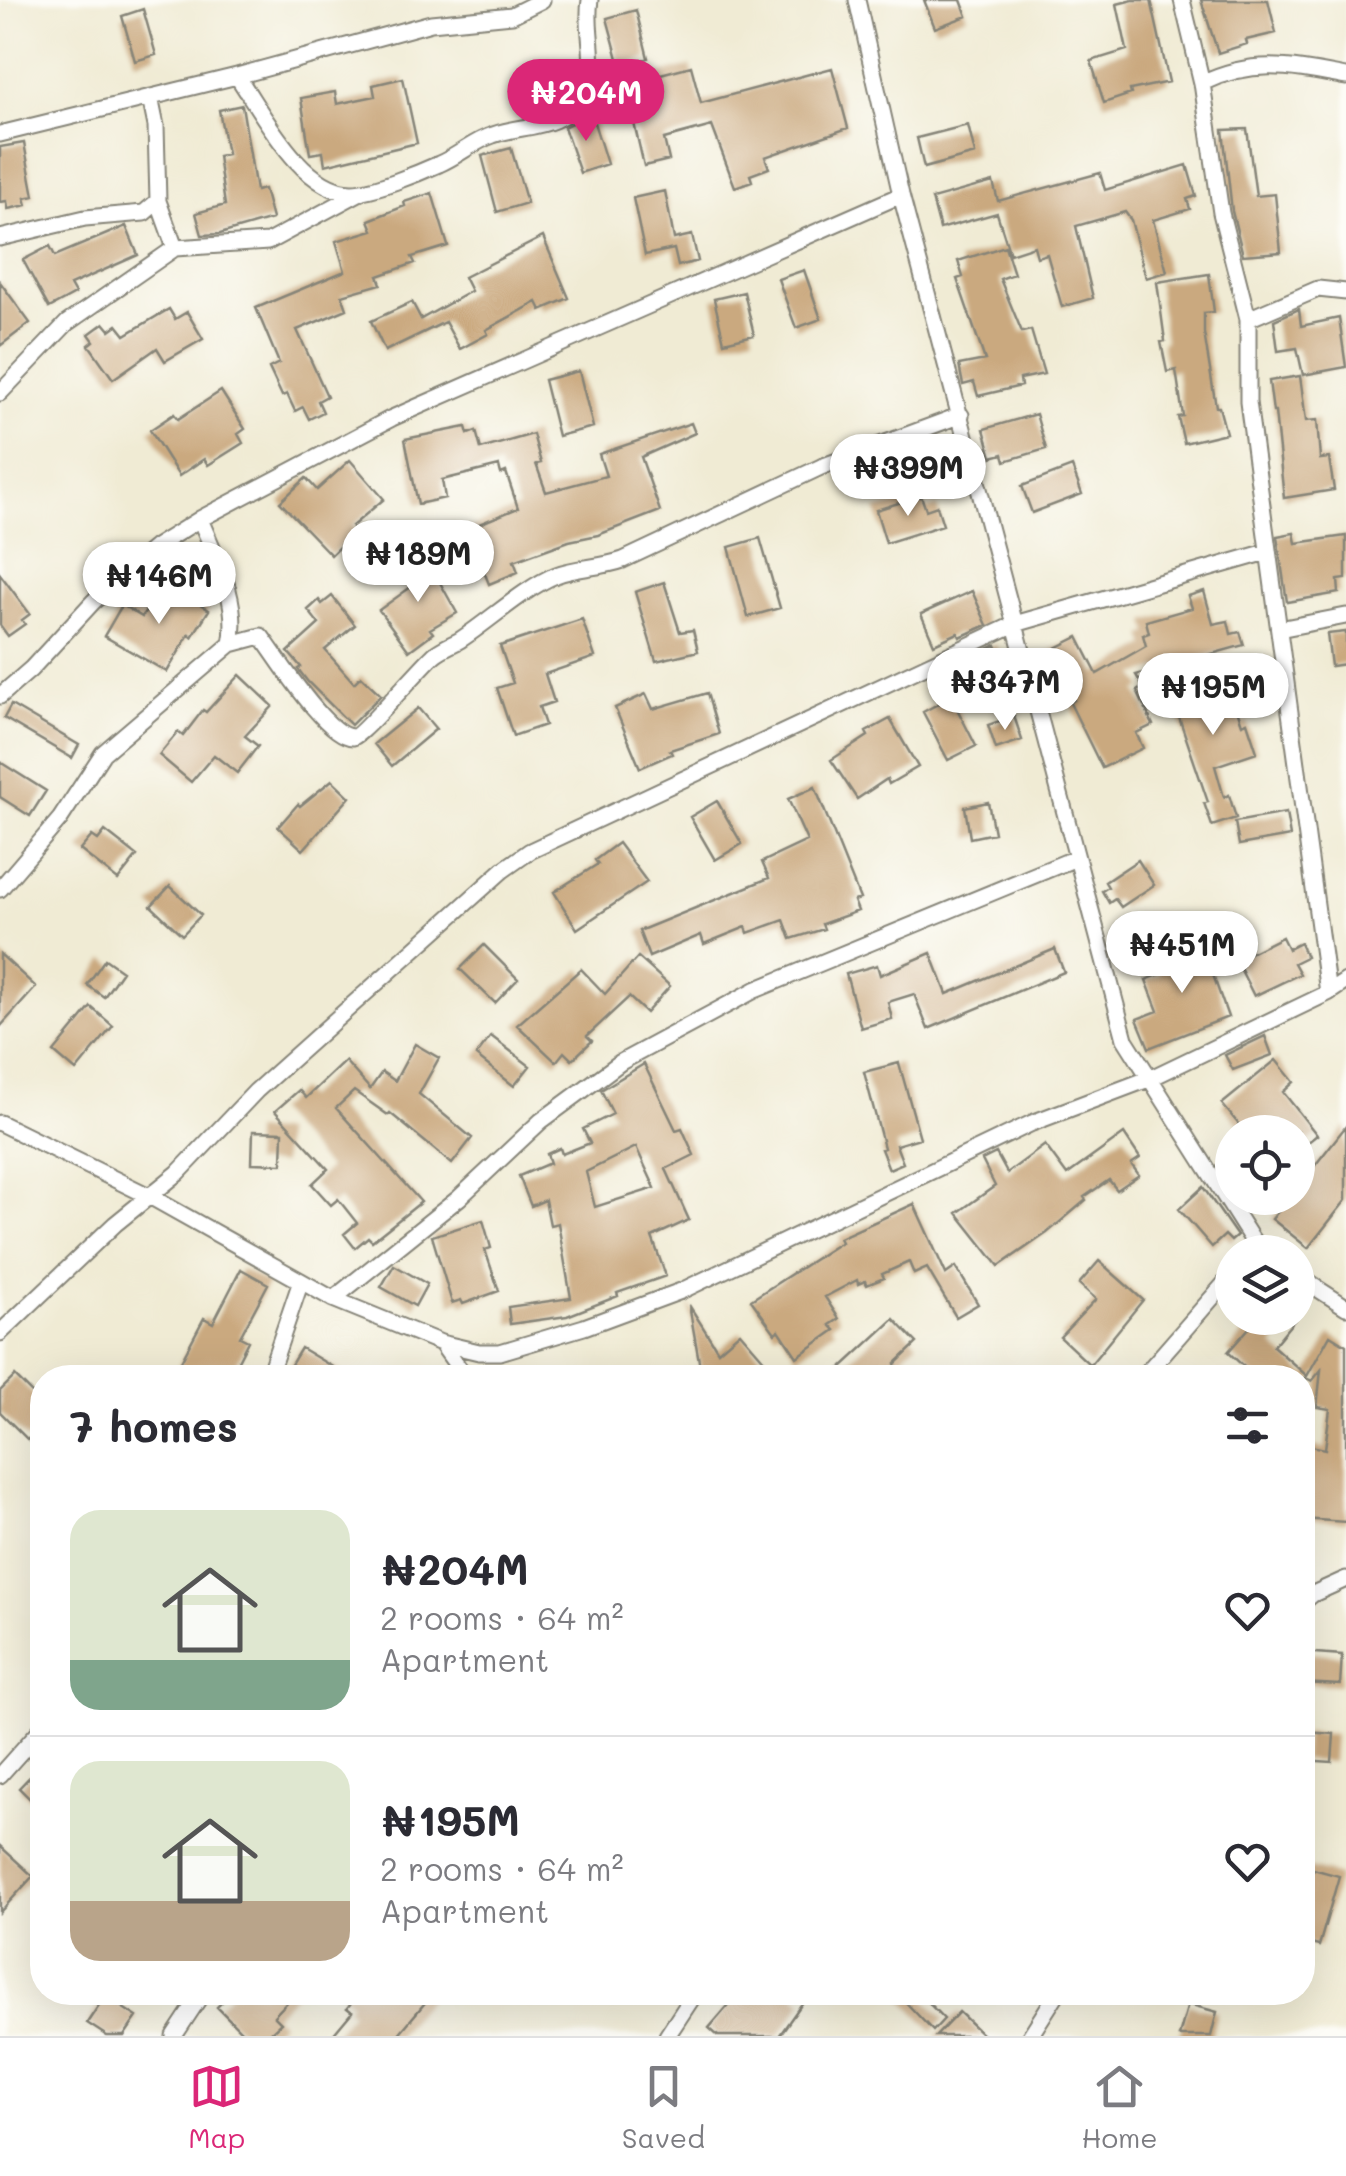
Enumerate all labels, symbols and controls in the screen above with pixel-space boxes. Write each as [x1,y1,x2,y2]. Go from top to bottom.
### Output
pin: ₦204M [516,59,656,144]
text: ₦204M [529,70,643,112]
pin: ₦399M [838,434,978,519]
text: ₦399M [852,445,964,487]
pin: ₦189M [348,520,488,605]
text: ₦189M [364,531,472,573]
pin: ₦146M [89,542,229,627]
text: ₦146M [105,553,213,595]
pin: ₦347M [935,648,1075,733]
pin: ₦195M [1143,653,1283,738]
text: ₦347M [949,659,1061,701]
text: ₦195M [1160,664,1266,706]
pin: ₦451M [1112,911,1252,996]
text: ₦451M [1128,922,1236,964]
map controls [1215,1115,1315,1335]
button: locate [1215,1115,1315,1215]
button: layers [1215,1235,1315,1335]
text: 7 homes [70,1398,238,1453]
icon: filters [1220,1398,1275,1453]
text: ₦204M [380,1541,529,1596]
icon: home [150,1550,270,1670]
icon: heart [1220,1583,1275,1638]
text: 2 rooms · 64 m² [380,1596,624,1638]
text: Apartment [380,1638,549,1680]
text: ₦195M [380,1792,520,1847]
icon: home [150,1801,270,1921]
icon: heart [1220,1834,1275,1889]
text: 2 rooms · 64 m² [380,1847,624,1889]
text: Apartment [380,1889,549,1931]
tab: Map [188,2059,245,2155]
tab: Saved [622,2059,705,2155]
tab: Home [1081,2059,1158,2155]

